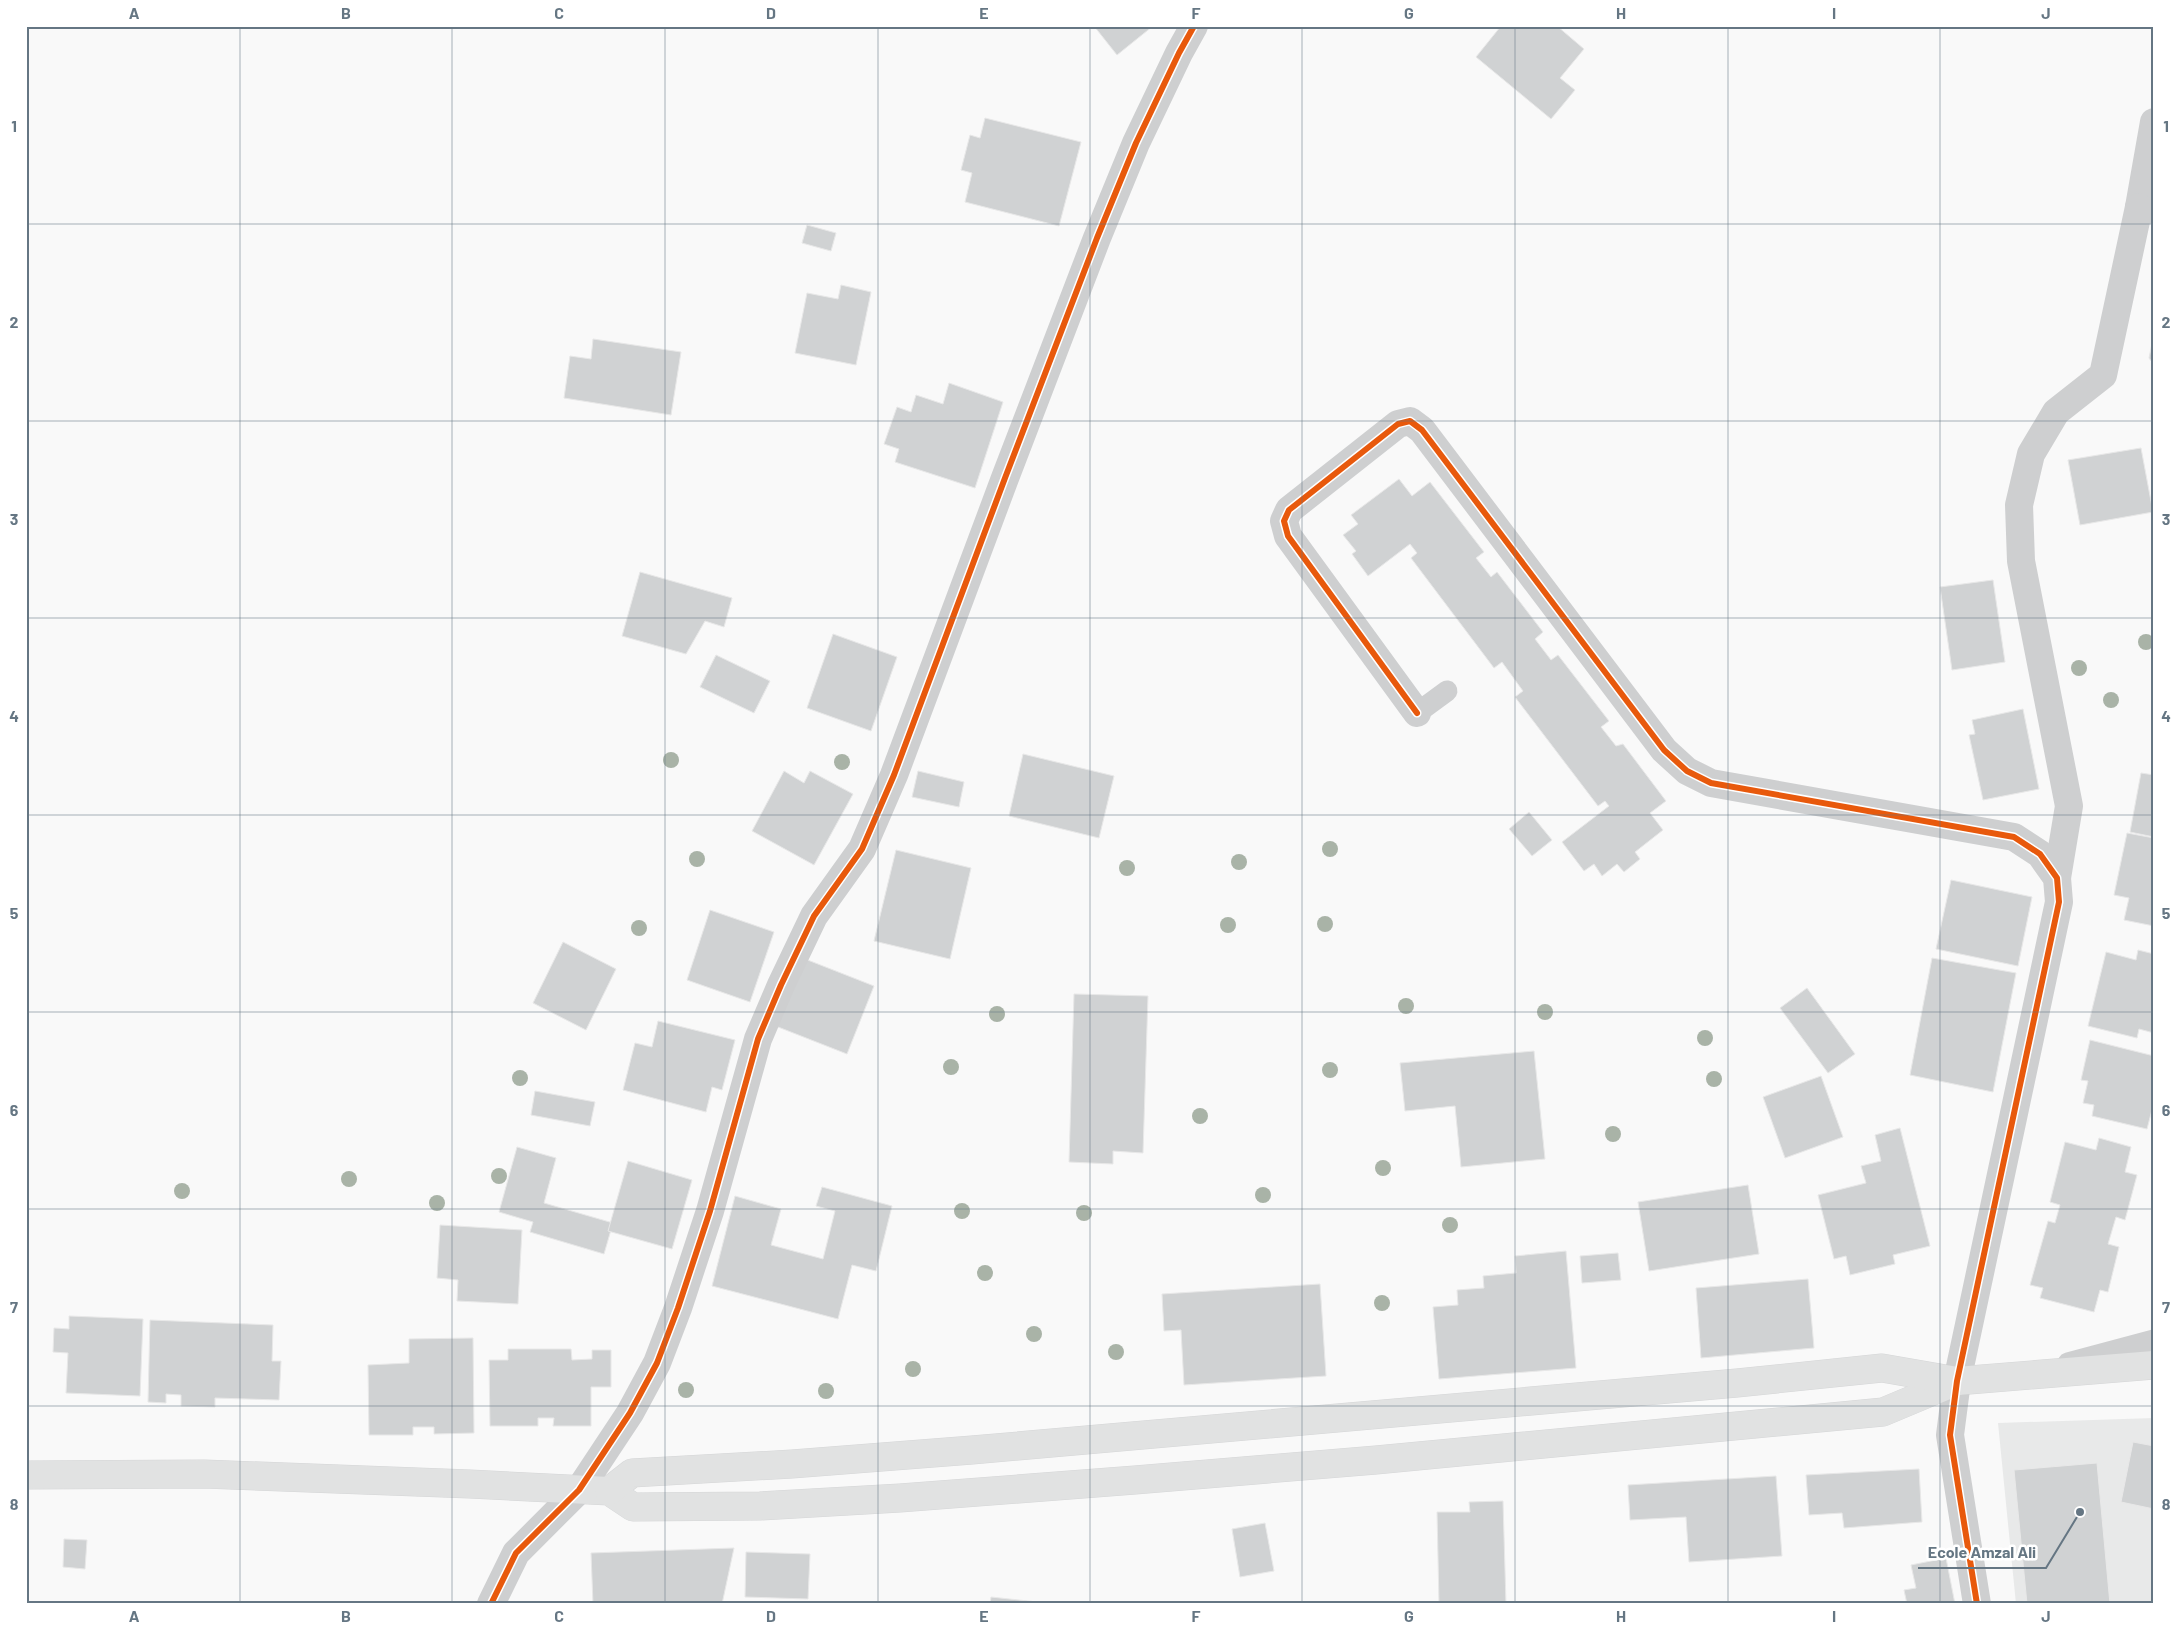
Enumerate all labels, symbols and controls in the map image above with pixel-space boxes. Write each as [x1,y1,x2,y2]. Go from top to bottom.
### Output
text: A [129,3,140,22]
text: B [341,3,351,22]
text: C [554,3,564,22]
text: D [766,3,776,22]
text: E [979,3,989,22]
text: F [1192,3,1201,22]
text: G [1404,3,1414,22]
text: H [1616,3,1626,22]
text: I [1832,3,1836,22]
text: J [2041,3,2051,22]
text: 1 [11,116,17,135]
text: 1 [2163,116,2169,135]
text: 2 [10,312,19,331]
text: 2 [2162,312,2171,331]
text: 3 [10,509,18,528]
text: 3 [2162,509,2170,528]
text: 4 [9,706,19,725]
text: 4 [2161,706,2171,725]
text: 5 [10,903,19,922]
text: 5 [2162,903,2171,922]
text: 6 [10,1100,19,1119]
text: 6 [2162,1100,2171,1119]
text: 7 [10,1297,18,1316]
text: 7 [2162,1297,2170,1316]
text: 8 [10,1494,19,1513]
text: 8 [2162,1494,2171,1513]
callout: Ecole Amzal Ali [1918,1537,2046,1568]
text: Ecole Amzal Ali [1928,1542,2036,1561]
text: A [129,1606,140,1625]
text: B [341,1606,351,1625]
text: C [554,1606,564,1625]
text: D [766,1606,776,1625]
text: E [979,1606,989,1625]
text: F [1192,1606,1201,1625]
text: G [1404,1606,1414,1625]
text: H [1616,1606,1626,1625]
text: I [1832,1606,1836,1625]
text: J [2041,1606,2051,1625]

